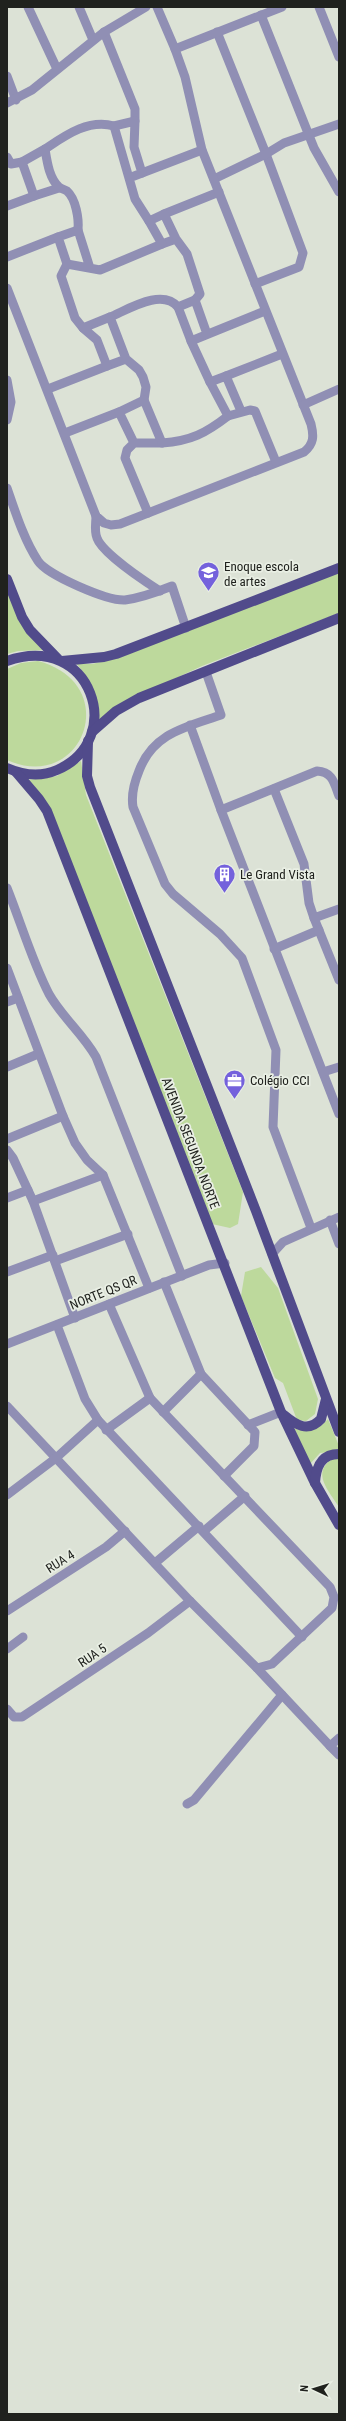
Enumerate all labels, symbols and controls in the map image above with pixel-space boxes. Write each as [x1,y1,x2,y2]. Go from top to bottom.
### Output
place label: Enoque escola de artes [224,559,299,589]
school or university icon: Enoque escola de artes [196,560,222,593]
building icon: Le Grand Vista [212,861,238,894]
place label: Le Grand Vista [240,867,315,882]
office icon: Colégio CCI [221,1067,247,1100]
place label: Colégio CCI [250,1073,310,1088]
street label: AVENIDA SEGUNDA NORTE [159,1075,222,1211]
street label: NORTE QS QR [68,1272,139,1313]
street label: RUA 4 [43,1547,78,1576]
street label: RUA 5 [75,1641,109,1670]
north arrow [294,2369,334,2409]
text: N [298,2384,311,2392]

